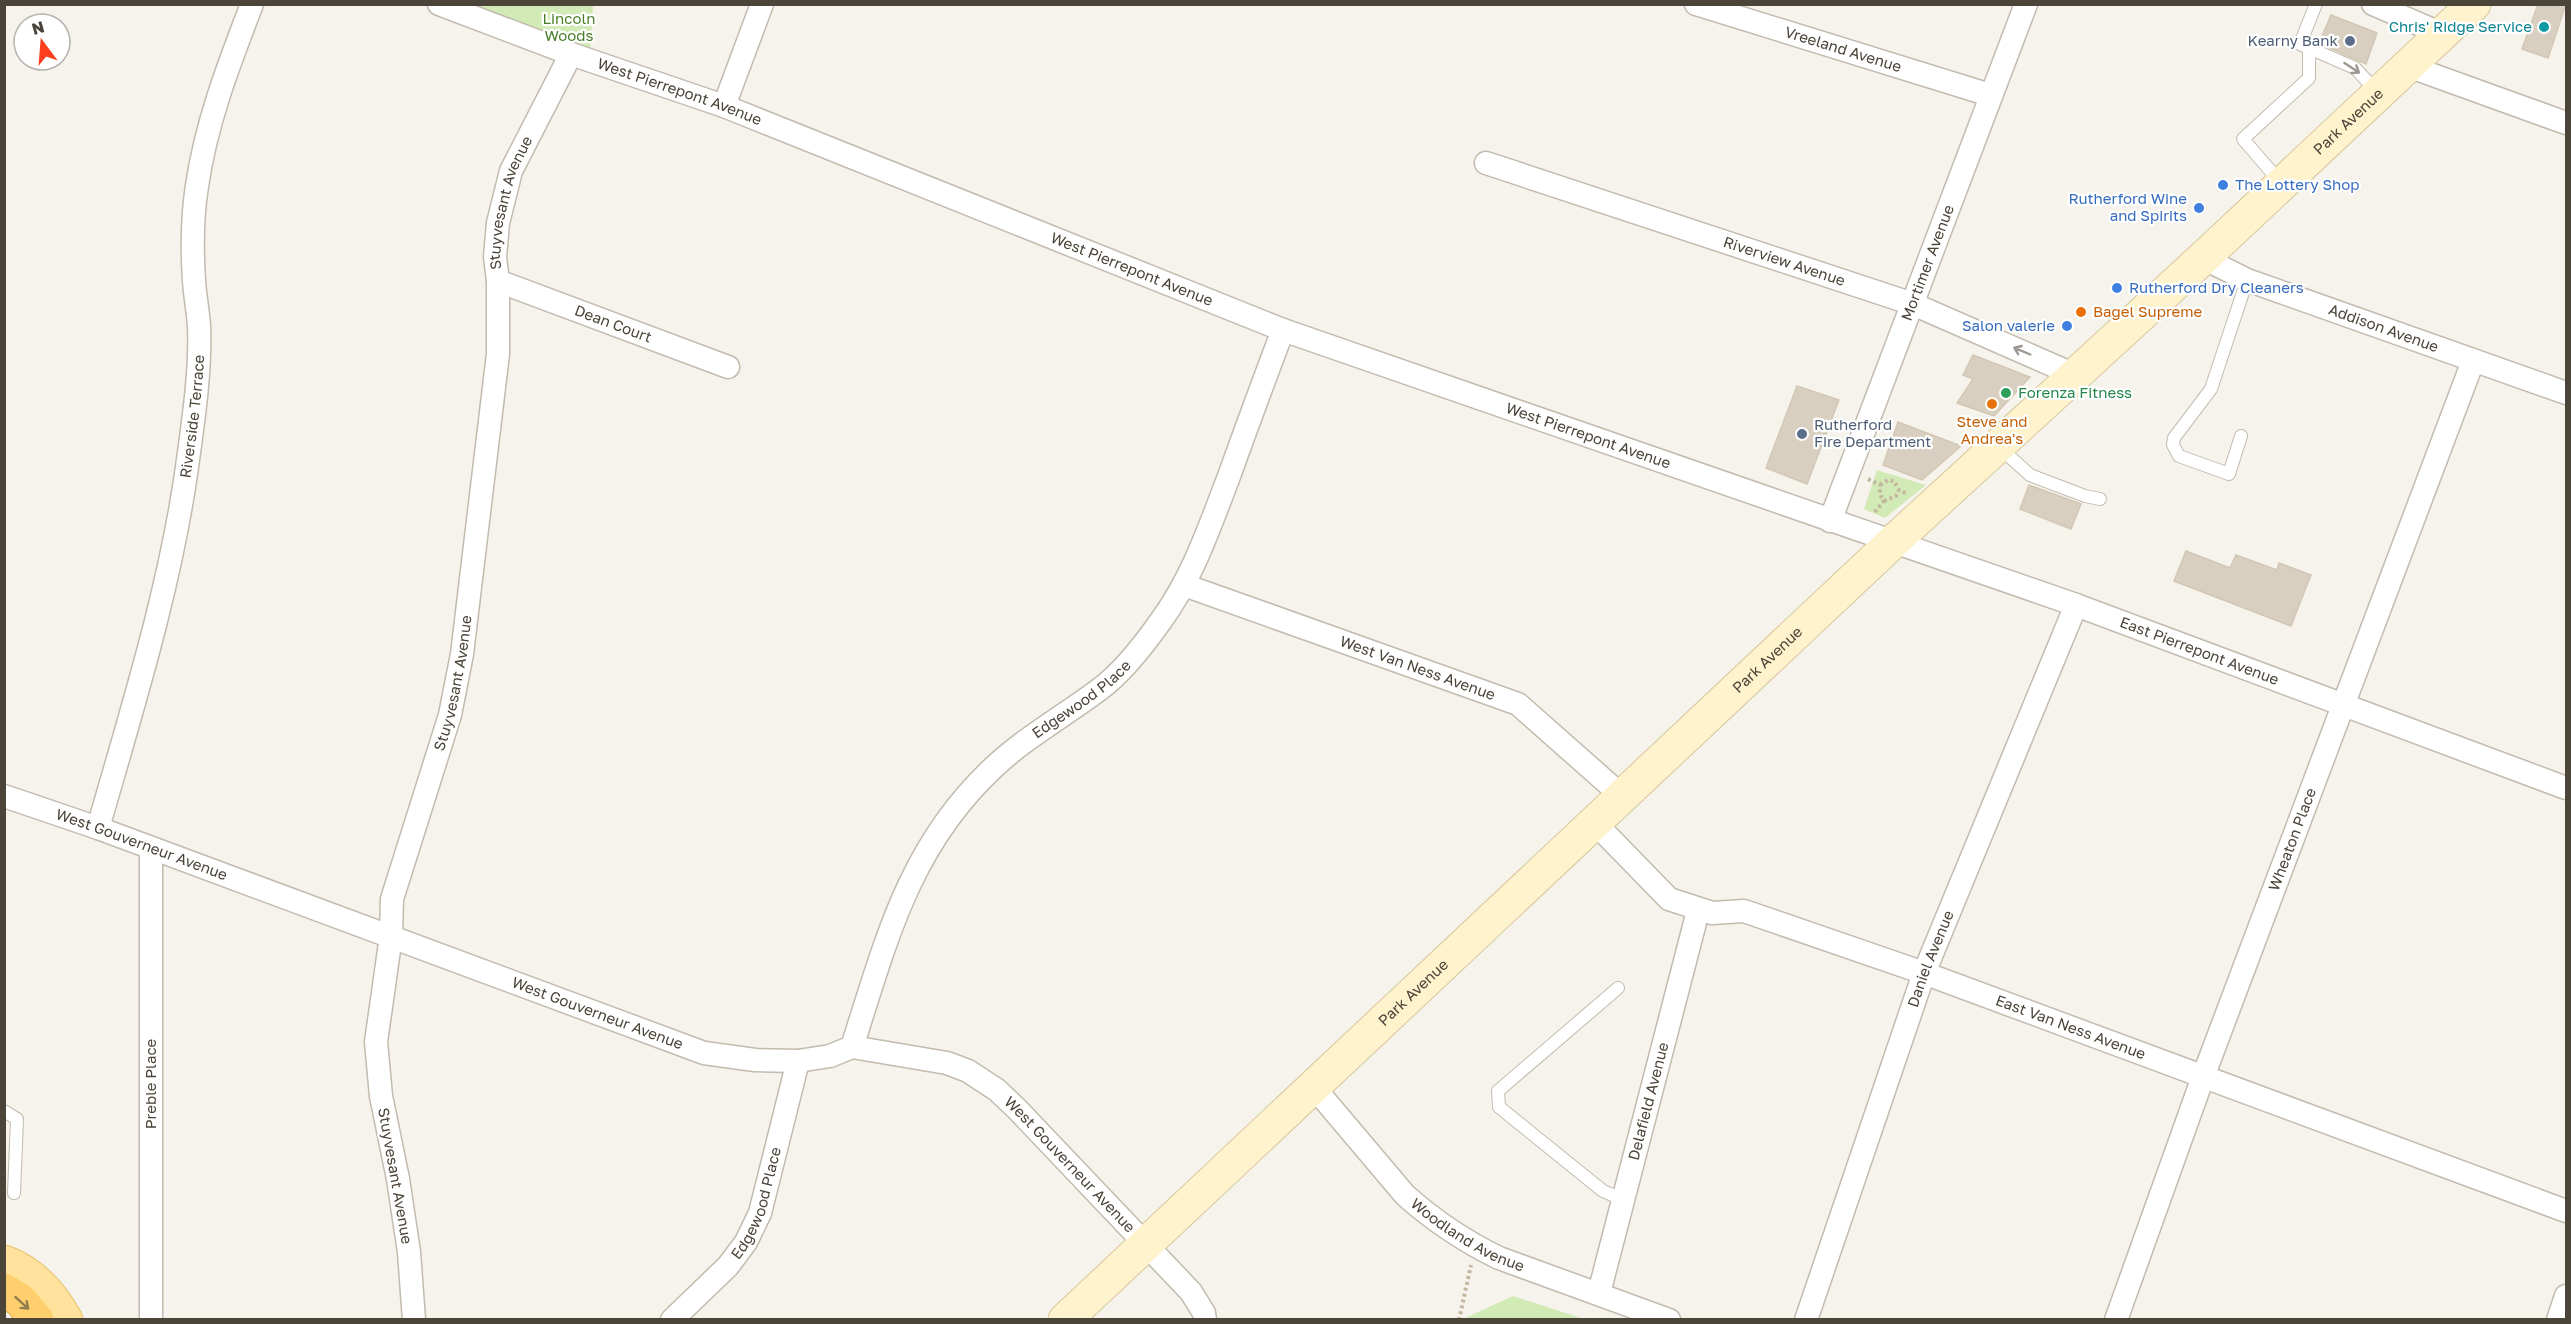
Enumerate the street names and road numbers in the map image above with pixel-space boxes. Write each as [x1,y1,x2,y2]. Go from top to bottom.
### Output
street label: Vreeland Avenue [1783,22,1904,75]
street label: West Pierrepont Avenue [595,54,765,128]
street label: Park Avenue [2309,84,2387,158]
street label: Stuyvesant Avenue [485,132,536,271]
street label: Mortimer Avenue [1897,202,1957,323]
street label: West Pierrepont Avenue [1048,228,1216,309]
street label: Riverview Avenue [1721,232,1848,289]
street label: Dean Court [572,300,655,346]
street label: Addison Avenue [2326,300,2441,355]
street label: Riverside Terrace [176,354,207,479]
street label: West Pierrepont Avenue [1504,398,1674,472]
street label: East Pierrepont Avenue [2118,612,2282,688]
street label: Stuyvesant Avenue [429,614,475,753]
street label: Park Avenue [1728,622,1806,696]
street label: West Van Ness Avenue [1338,631,1498,703]
street label: Edgewood Place [1028,656,1134,741]
street label: Wheaton Place [2264,785,2319,893]
street label: West Gouverneur Avenue [54,804,230,883]
street label: Daniel Avenue [1903,907,1957,1009]
street label: Park Avenue [1374,955,1452,1029]
street label: West Gouverneur Avenue [510,973,686,1053]
street label: East Van Ness Avenue [1993,990,2149,1062]
street label: Preble Place [141,1038,159,1129]
street label: Delafield Avenue [1624,1040,1672,1162]
street label: West Gouverneur Avenue [1001,1092,1140,1236]
street label: Stuyvesant Avenue [375,1106,417,1246]
street label: Edgewood Place [726,1145,784,1262]
street label: Woodland Avenue [1408,1194,1527,1275]

